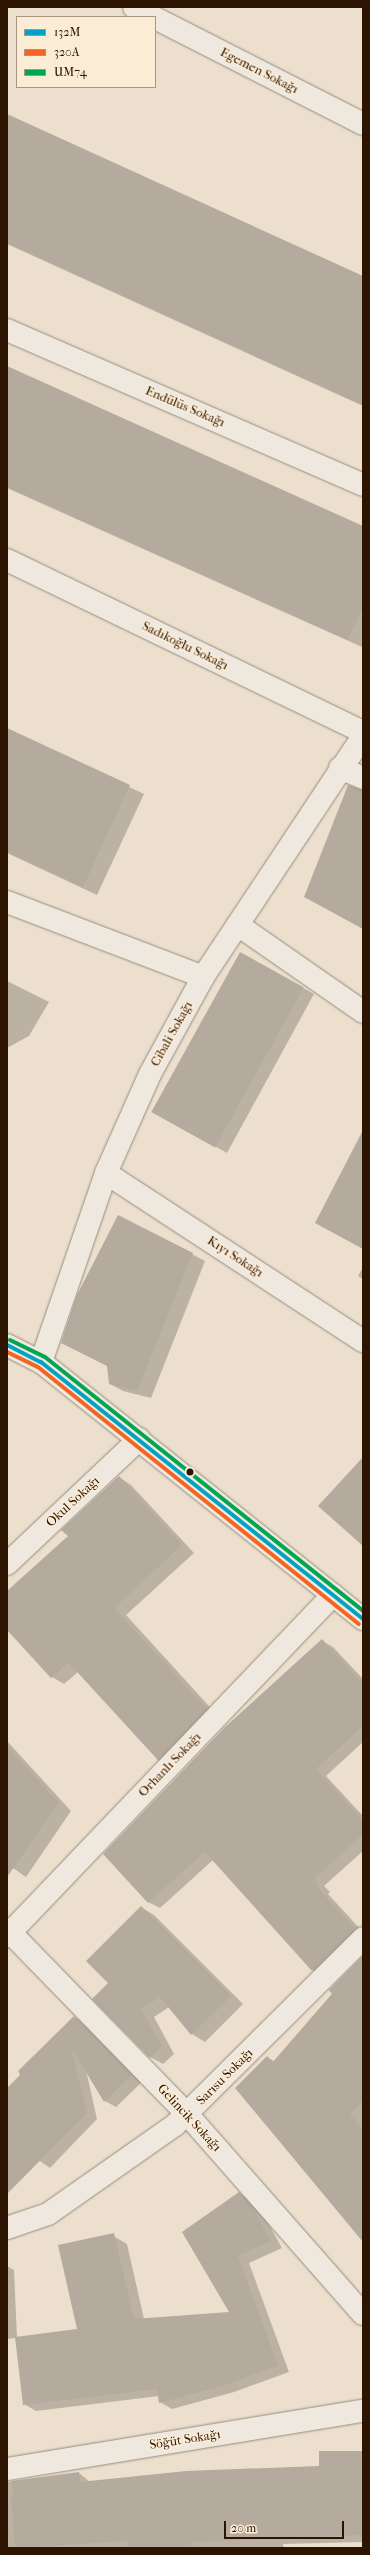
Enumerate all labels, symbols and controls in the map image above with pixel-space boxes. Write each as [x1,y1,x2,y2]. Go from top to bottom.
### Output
legend [16,16,156,88]
text: 132M [54,25,80,39]
text: 320A [54,45,80,59]
street label: Egemen Sokağı [217,45,301,97]
text: UM74 [54,65,87,79]
street label: Endülüs Sokağı [143,383,227,431]
street label: Sadıkoğlu Sokağı [139,618,231,674]
street label: Cibali Sokağı [148,999,196,1069]
street label: Kıyı Sokağı [204,1233,266,1281]
unlabelled marker [185,1467,195,1477]
street label: Okul Sokağı [43,1473,103,1531]
street label: Orhanlı Sokağı [135,1730,205,1800]
street label: Sarısu Sokağı [193,2045,257,2109]
street label: Gelincik Sokağı [154,2081,224,2155]
street label: Söğüt Sokağı [148,2427,222,2453]
scale bar [226,2513,346,2539]
text: 20 m [231,2521,256,2535]

